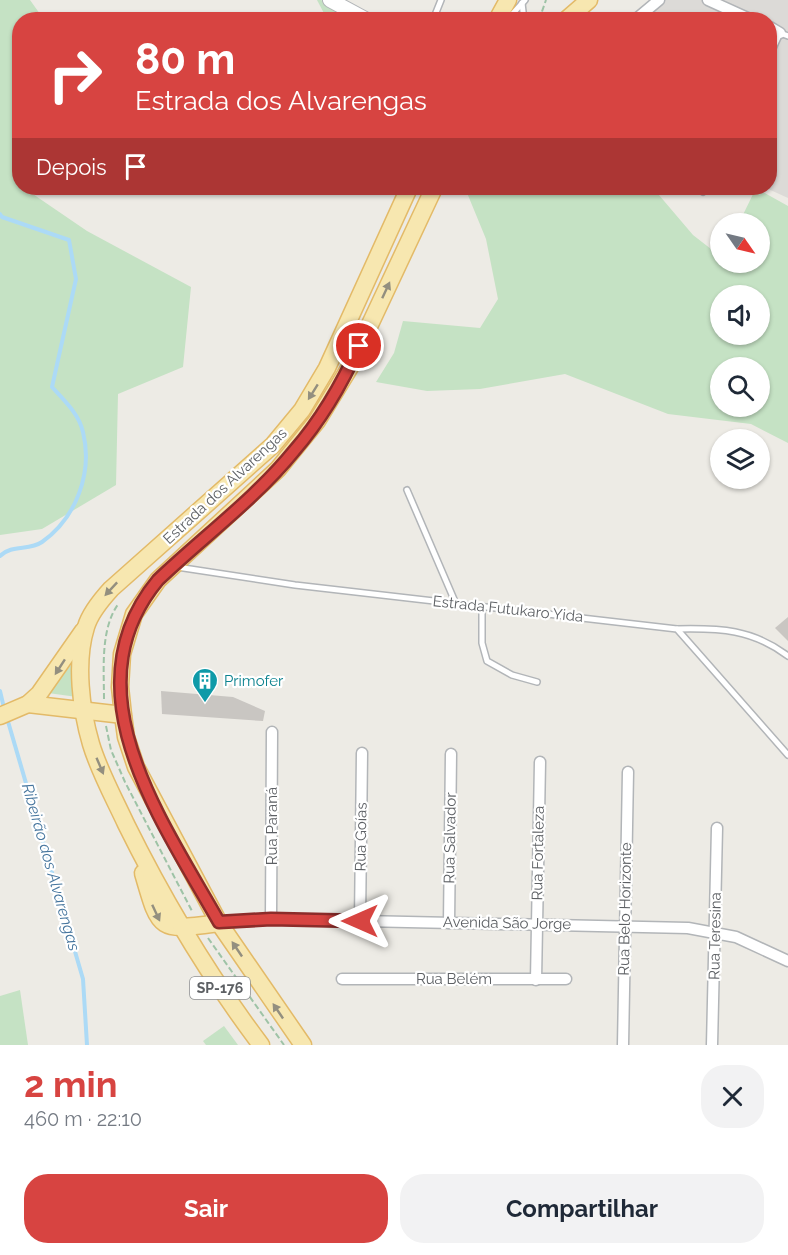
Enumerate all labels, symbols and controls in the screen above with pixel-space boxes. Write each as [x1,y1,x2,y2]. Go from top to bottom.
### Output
text: 80 m [135,35,235,84]
icon: right [36,36,114,114]
text: Estrada dos Alvarengas [135,85,427,116]
icon: arrive [119,150,152,183]
text: Depois [36,154,107,180]
north arrow [710,213,770,273]
map controls [710,213,770,489]
one-way arrow [381,282,390,299]
button: sound [710,285,770,345]
pin [333,320,384,371]
icon: arrive [342,329,375,362]
button: search [710,357,770,417]
one-way arrow [307,384,318,401]
street label: Estrada dos Alvarengas [160,424,290,548]
button: layers [710,429,770,489]
one-way arrow [105,581,118,596]
street label: Estrada Futukaro Yida [432,592,584,626]
one-way arrow [54,658,65,675]
building icon: Primofer [190,666,220,704]
place label: Primofer [224,672,284,690]
one-way arrow [95,757,105,775]
water label: Ribeirão dos Alvarengas [18,781,84,953]
street label: Rua Paraná [263,787,281,865]
street label: Rua Salvador [440,792,460,884]
street label: Rua Goías [351,802,371,872]
street label: Rua Fortaleza [528,806,548,900]
street label: Rua Belo Horizonte [615,842,635,976]
position arrow [328,889,392,953]
street label: Rua Teresina [705,892,725,980]
one-way arrow [151,904,161,922]
street label: Avenida São Jorge [443,913,571,933]
one-way arrow [231,942,243,958]
street label: Rua Belém [416,970,492,988]
road number: SP-176 [190,977,250,999]
one-way arrow [272,1004,284,1020]
text: 2 min [24,1063,117,1105]
button: close [701,1065,764,1128]
text: 460 m · 22:10 [24,1107,142,1131]
button: Sair [24,1174,388,1243]
button: Compartilhar [400,1174,764,1243]

